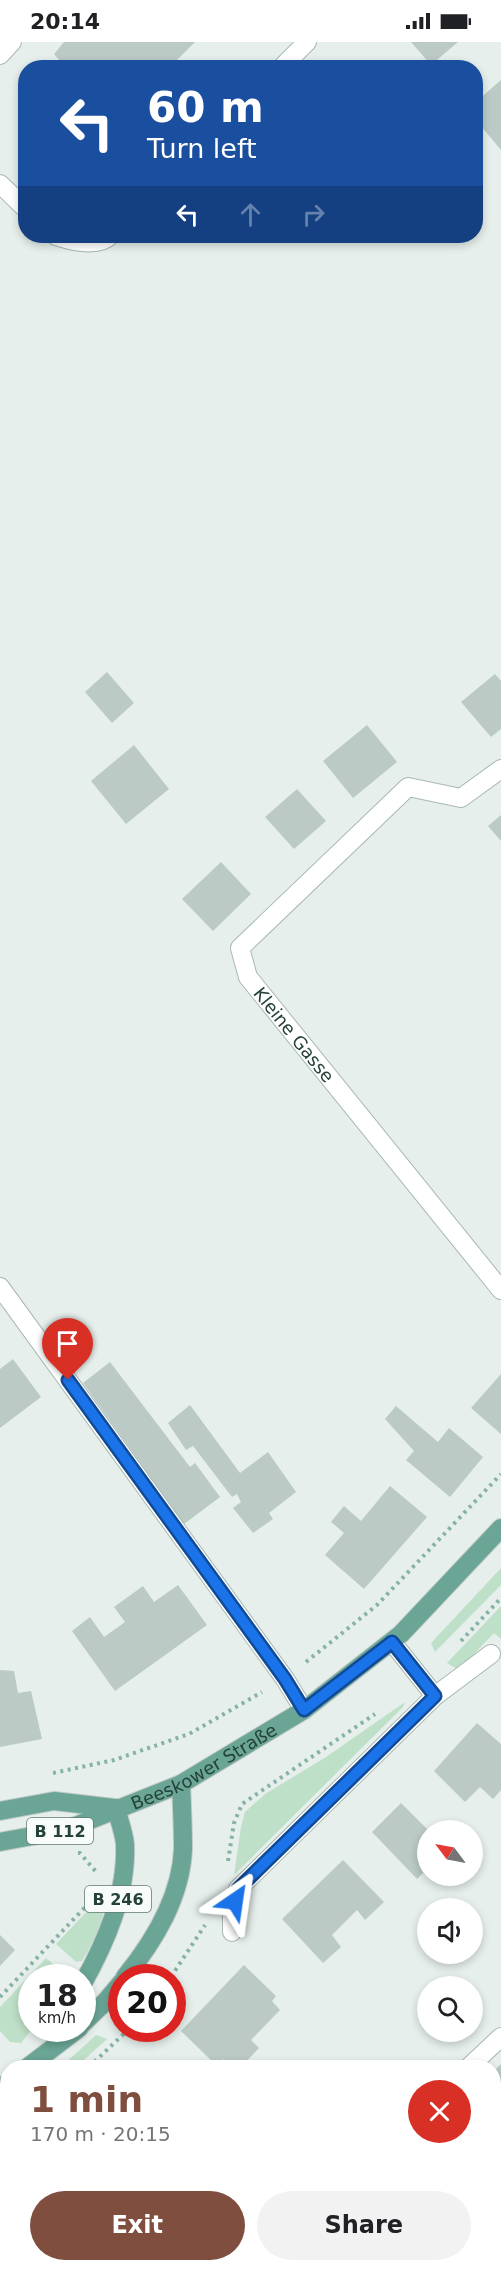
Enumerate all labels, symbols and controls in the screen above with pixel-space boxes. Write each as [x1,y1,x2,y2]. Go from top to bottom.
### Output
text: 20:14 [30,9,100,34]
text: 60 m [147,83,264,132]
icon: left [48,84,126,162]
text: Turn left [147,133,257,164]
icon: left [171,198,204,231]
icon: ahead [234,198,267,231]
icon: right [297,198,330,231]
street label: Kleine Gasse [250,983,339,1086]
pin [42,1318,93,1380]
icon: arrive [51,1327,84,1360]
street label: Beeskower Straße [127,1718,280,1813]
road number: B 112 [27,1818,93,1844]
north arrow [417,1820,483,1886]
map controls [417,1820,483,2042]
position arrow [203,1869,267,1933]
road number: B 246 [85,1886,151,1912]
button: sound [417,1898,483,1964]
speed limit sign: 20 [108,1964,186,2042]
button: search [417,1976,483,2042]
text: 18 [36,1978,78,2013]
text: km/h [38,2009,76,2027]
text: 1 min [30,2079,143,2120]
button: close [408,2080,471,2143]
text: 170 m · 20:15 [30,2122,171,2146]
button: Exit [30,2191,245,2260]
button: Share [257,2191,471,2260]

